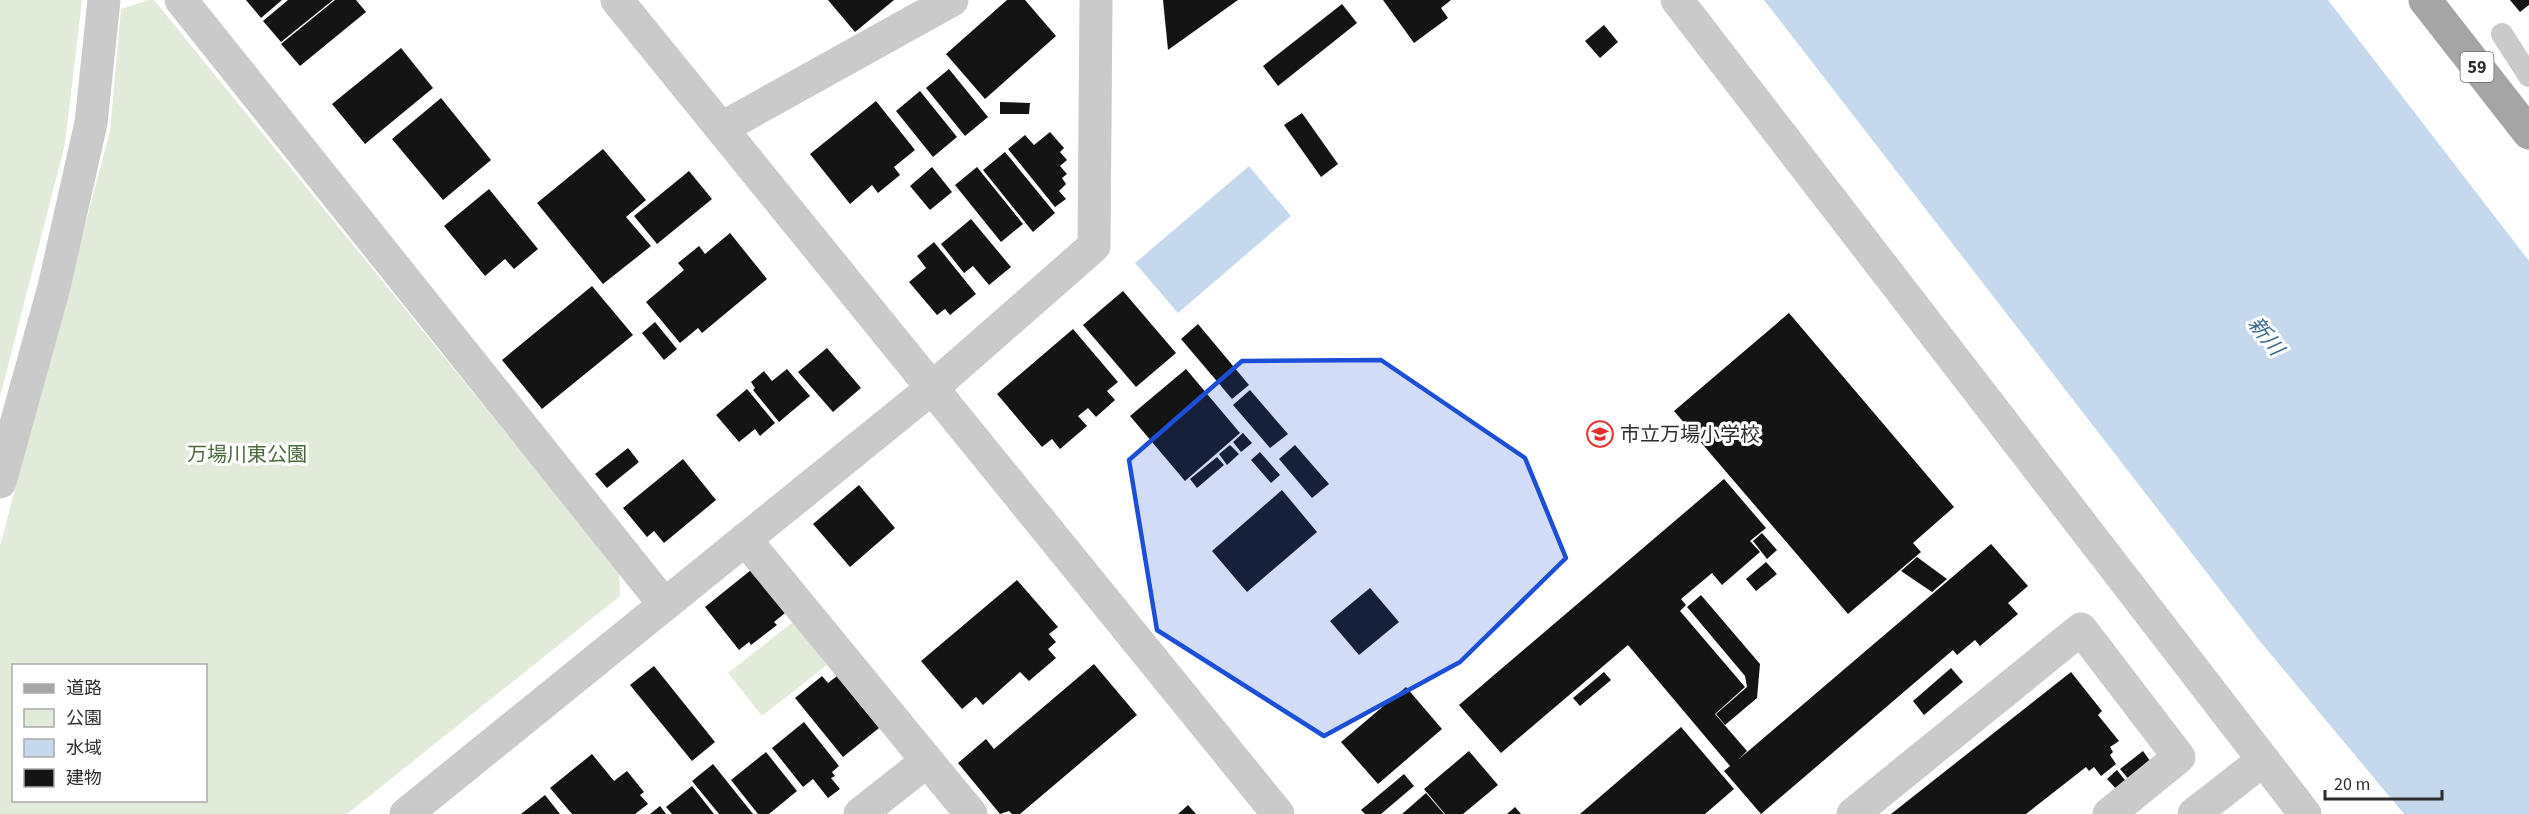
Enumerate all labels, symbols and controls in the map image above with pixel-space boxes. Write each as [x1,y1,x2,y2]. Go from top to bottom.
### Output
road number: 59 [2460,52,2494,82]
water label: 新川 [2241,310,2292,363]
school or university icon: 市立万場小学校 [1585,419,1615,449]
place label: 市立万場小学校 [1620,421,1760,449]
park label: 万場川東公園 [187,441,307,469]
legend [12,664,207,802]
text: 道路 [66,676,102,701]
text: 公園 [66,706,102,731]
text: 水域 [66,736,102,761]
scale bar [2325,763,2442,801]
text: 建物 [66,766,102,791]
text: 20 m [2334,772,2370,797]

